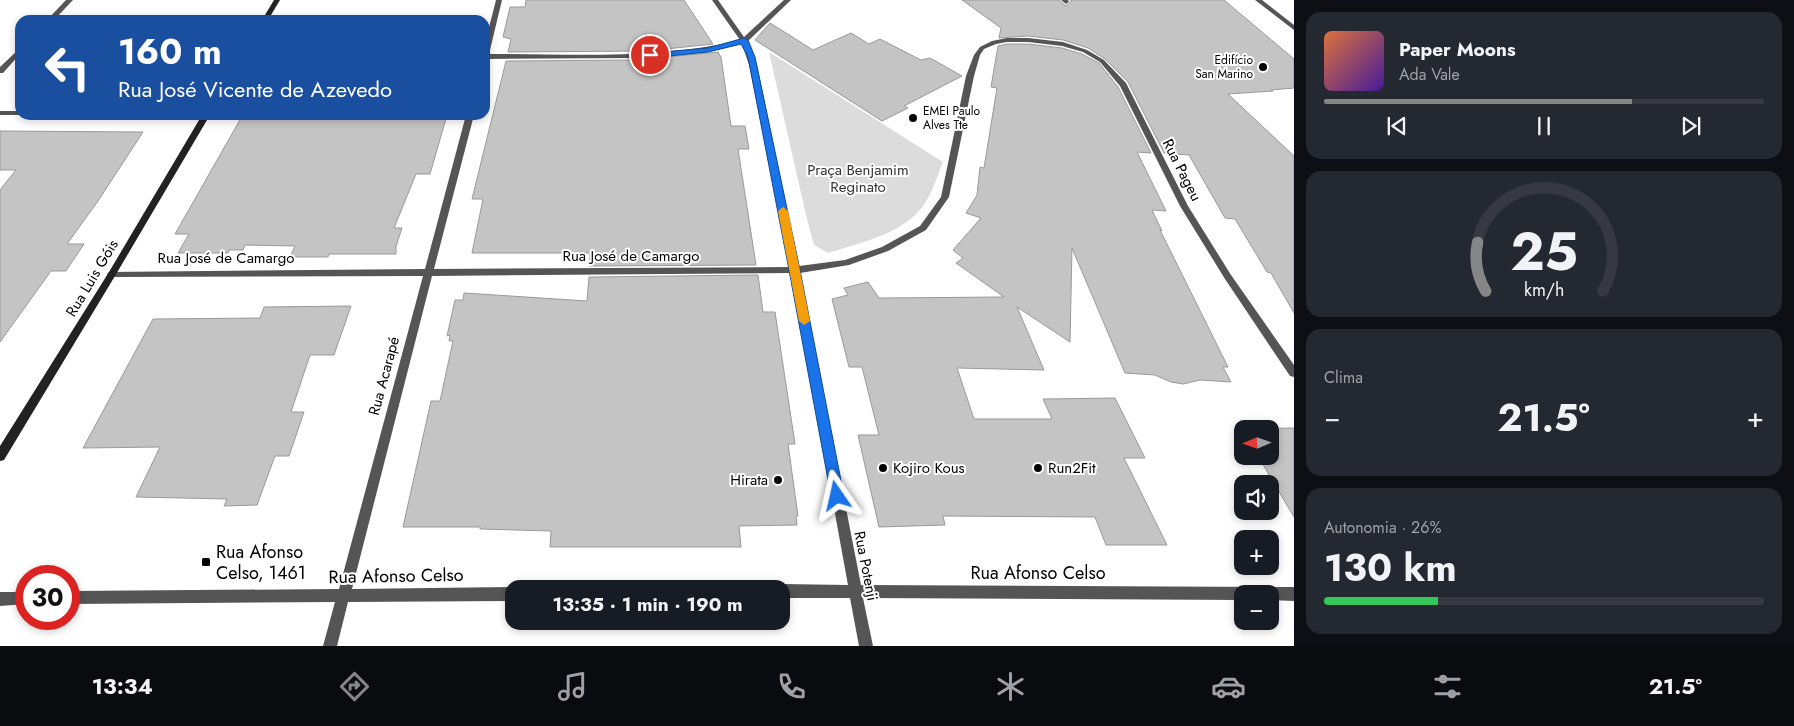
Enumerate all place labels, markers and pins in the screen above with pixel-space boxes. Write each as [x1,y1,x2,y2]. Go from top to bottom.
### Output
pin [629,34,671,76]
place label: Edifício San Marino [1195,51,1253,83]
marker: Edifício San Marino [1257,61,1269,73]
place label: EMEI Paulo Alves Tte [923,102,981,134]
marker: EMEI Paulo Alves Tte [907,112,919,124]
place label: Kojiro Kous [893,457,965,479]
place label: Run2Fit [1048,457,1096,479]
marker: Kojiro Kous [877,462,889,474]
marker: Run2Fit [1032,462,1044,474]
place label: Hirata [730,469,768,491]
marker: Hirata [772,474,784,486]
place label: Rua Afonso Celso, 1461 [216,539,306,586]
marker: Rua Afonso Celso, 1461 [200,556,212,568]

